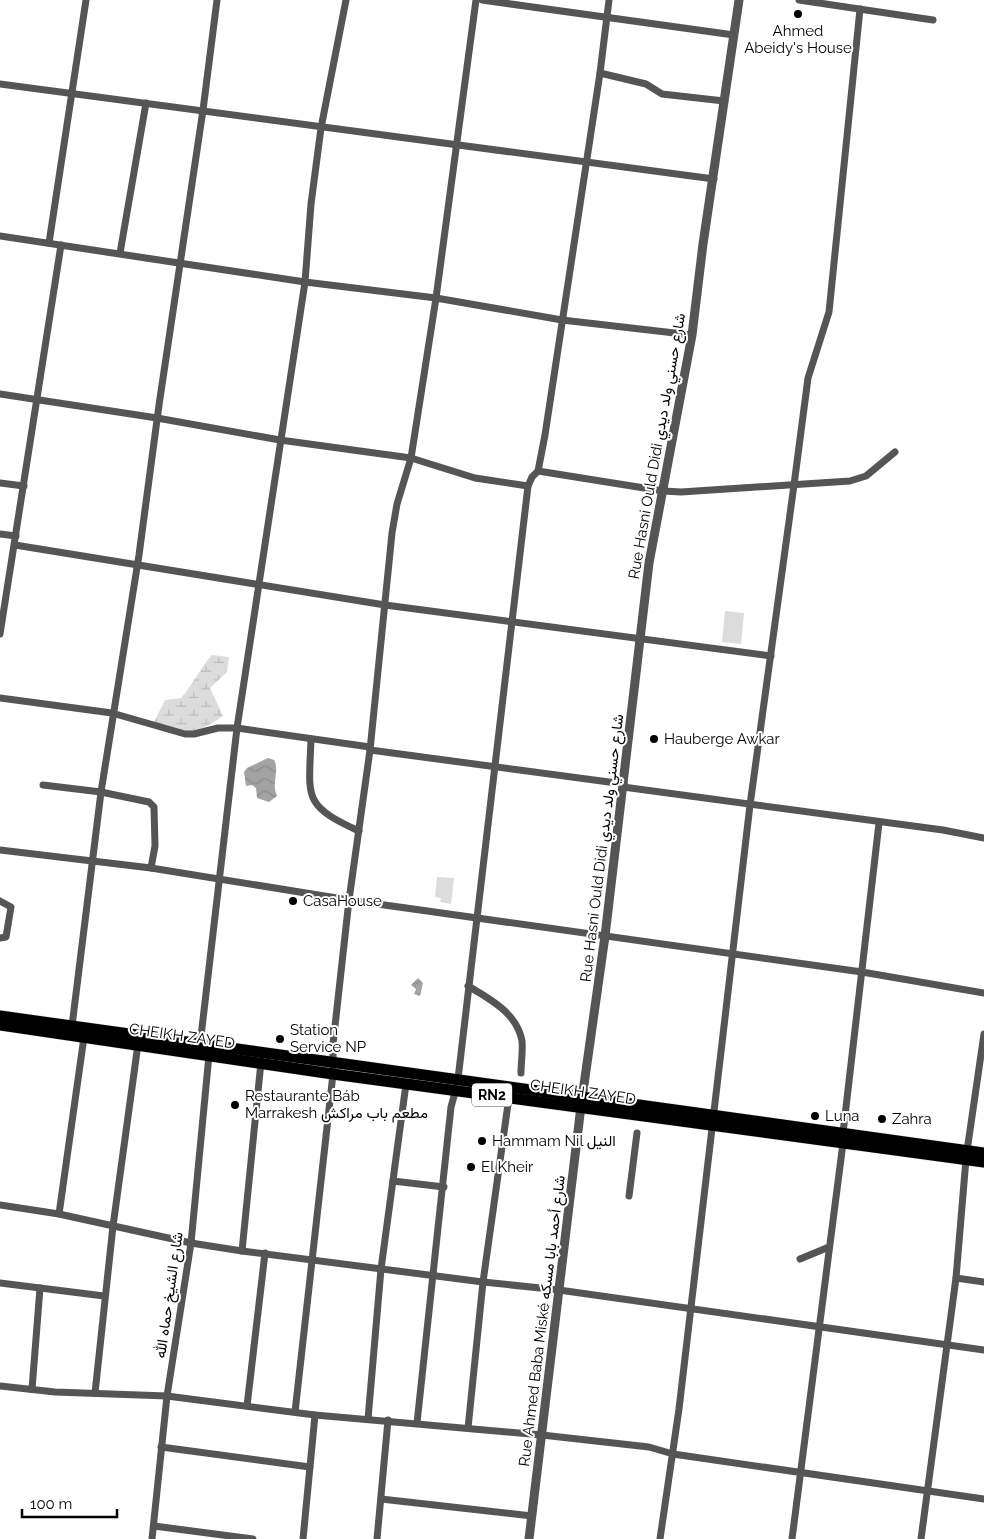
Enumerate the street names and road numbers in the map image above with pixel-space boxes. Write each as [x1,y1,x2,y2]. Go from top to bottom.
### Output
street label: Rue Hasni Ould Didi شارع حسني ولد ديدي [625,311,693,581]
street label: Rue Hasni Ould Didi شارع حسني ولد ديدي [577,713,631,984]
street label: CHEIKH ZAYED [128,1020,236,1052]
street label: CHEIKH ZAYED [529,1076,637,1108]
road number: RN2 [472,1084,512,1106]
street label: Rue Ahmed Baba Miské شارع أحمد بابا مسكه [515,1174,571,1468]
street label: شارع الشيخ حماه الله [151,1231,189,1359]

